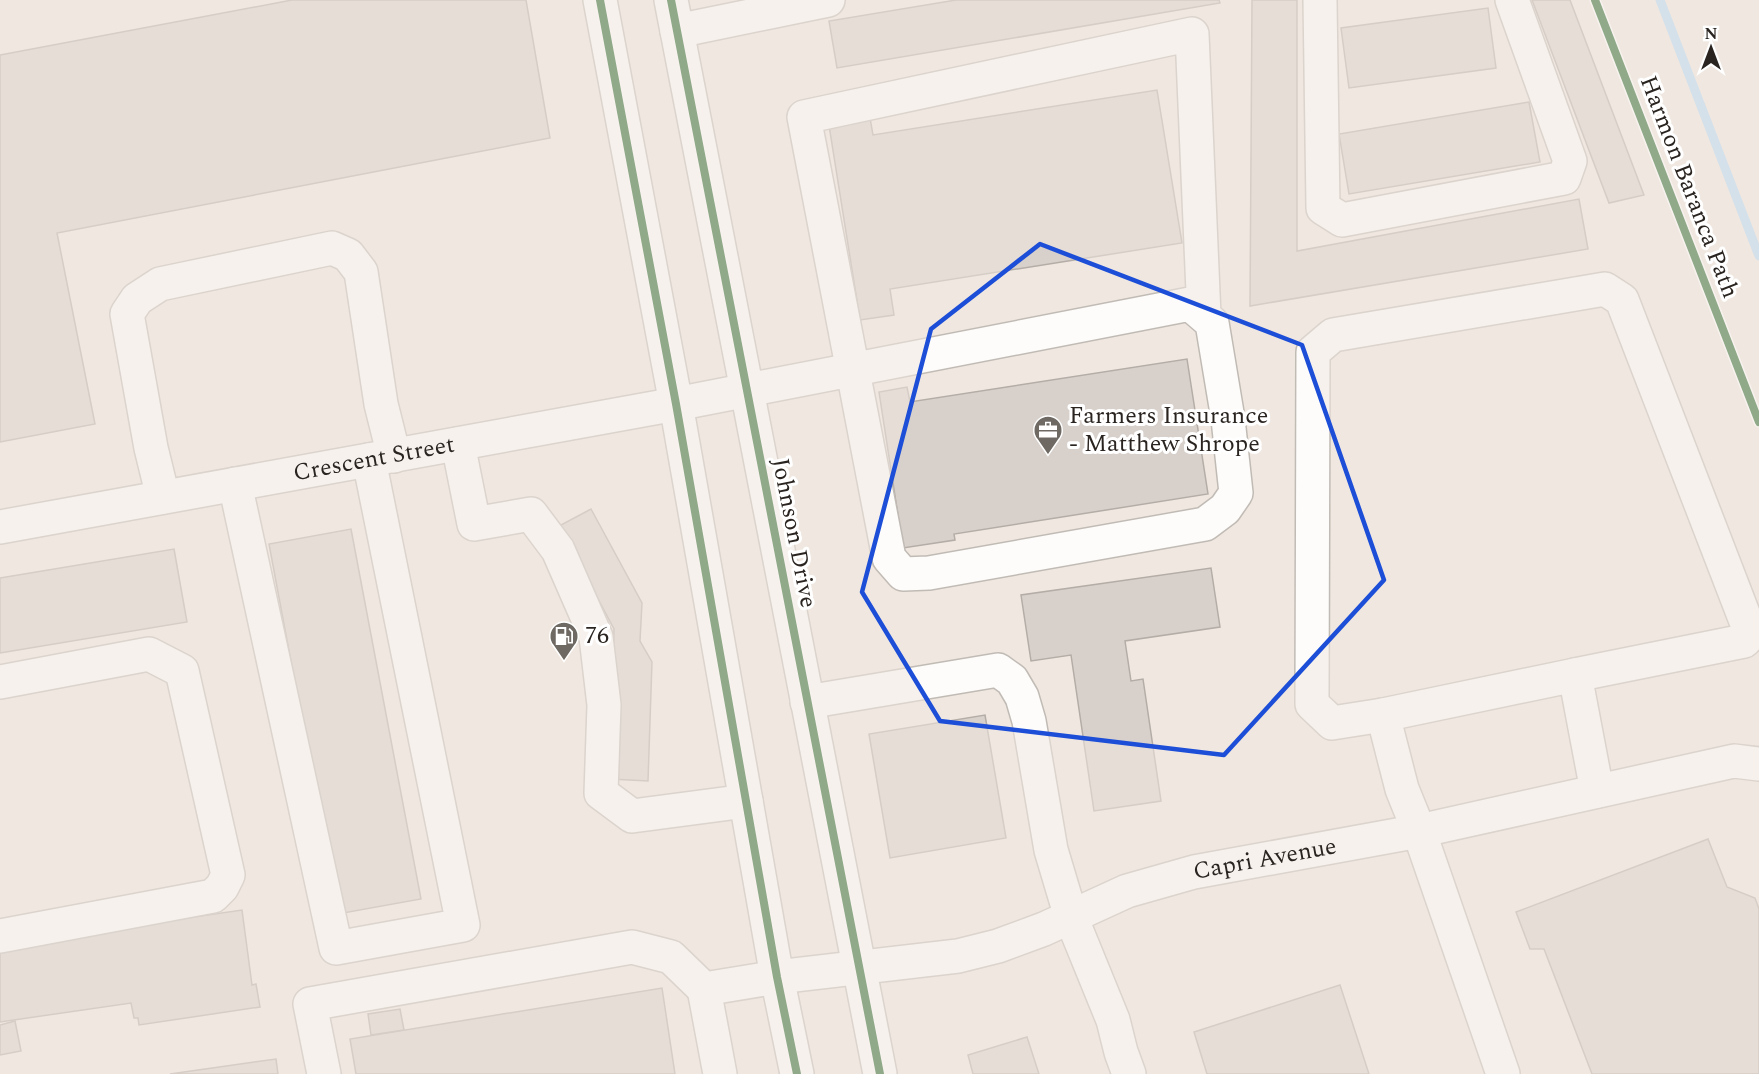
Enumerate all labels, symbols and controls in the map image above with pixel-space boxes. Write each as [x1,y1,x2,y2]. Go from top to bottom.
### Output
north arrow [1681,18,1741,78]
text: N [1704,22,1718,46]
street label: Harmon Baranca Path [1630,71,1748,303]
place label: Farmers Insurance - Matthew Shrope [1069,398,1268,462]
office icon: Farmers Insurance - Matthew Shrope [1032,414,1064,456]
street label: Crescent Street [290,427,458,491]
street label: Johnson Drive [762,455,826,611]
place label: 76 [585,618,609,654]
fuel station icon: 76 [548,620,580,662]
street label: Capri Avenue [1190,828,1339,890]

